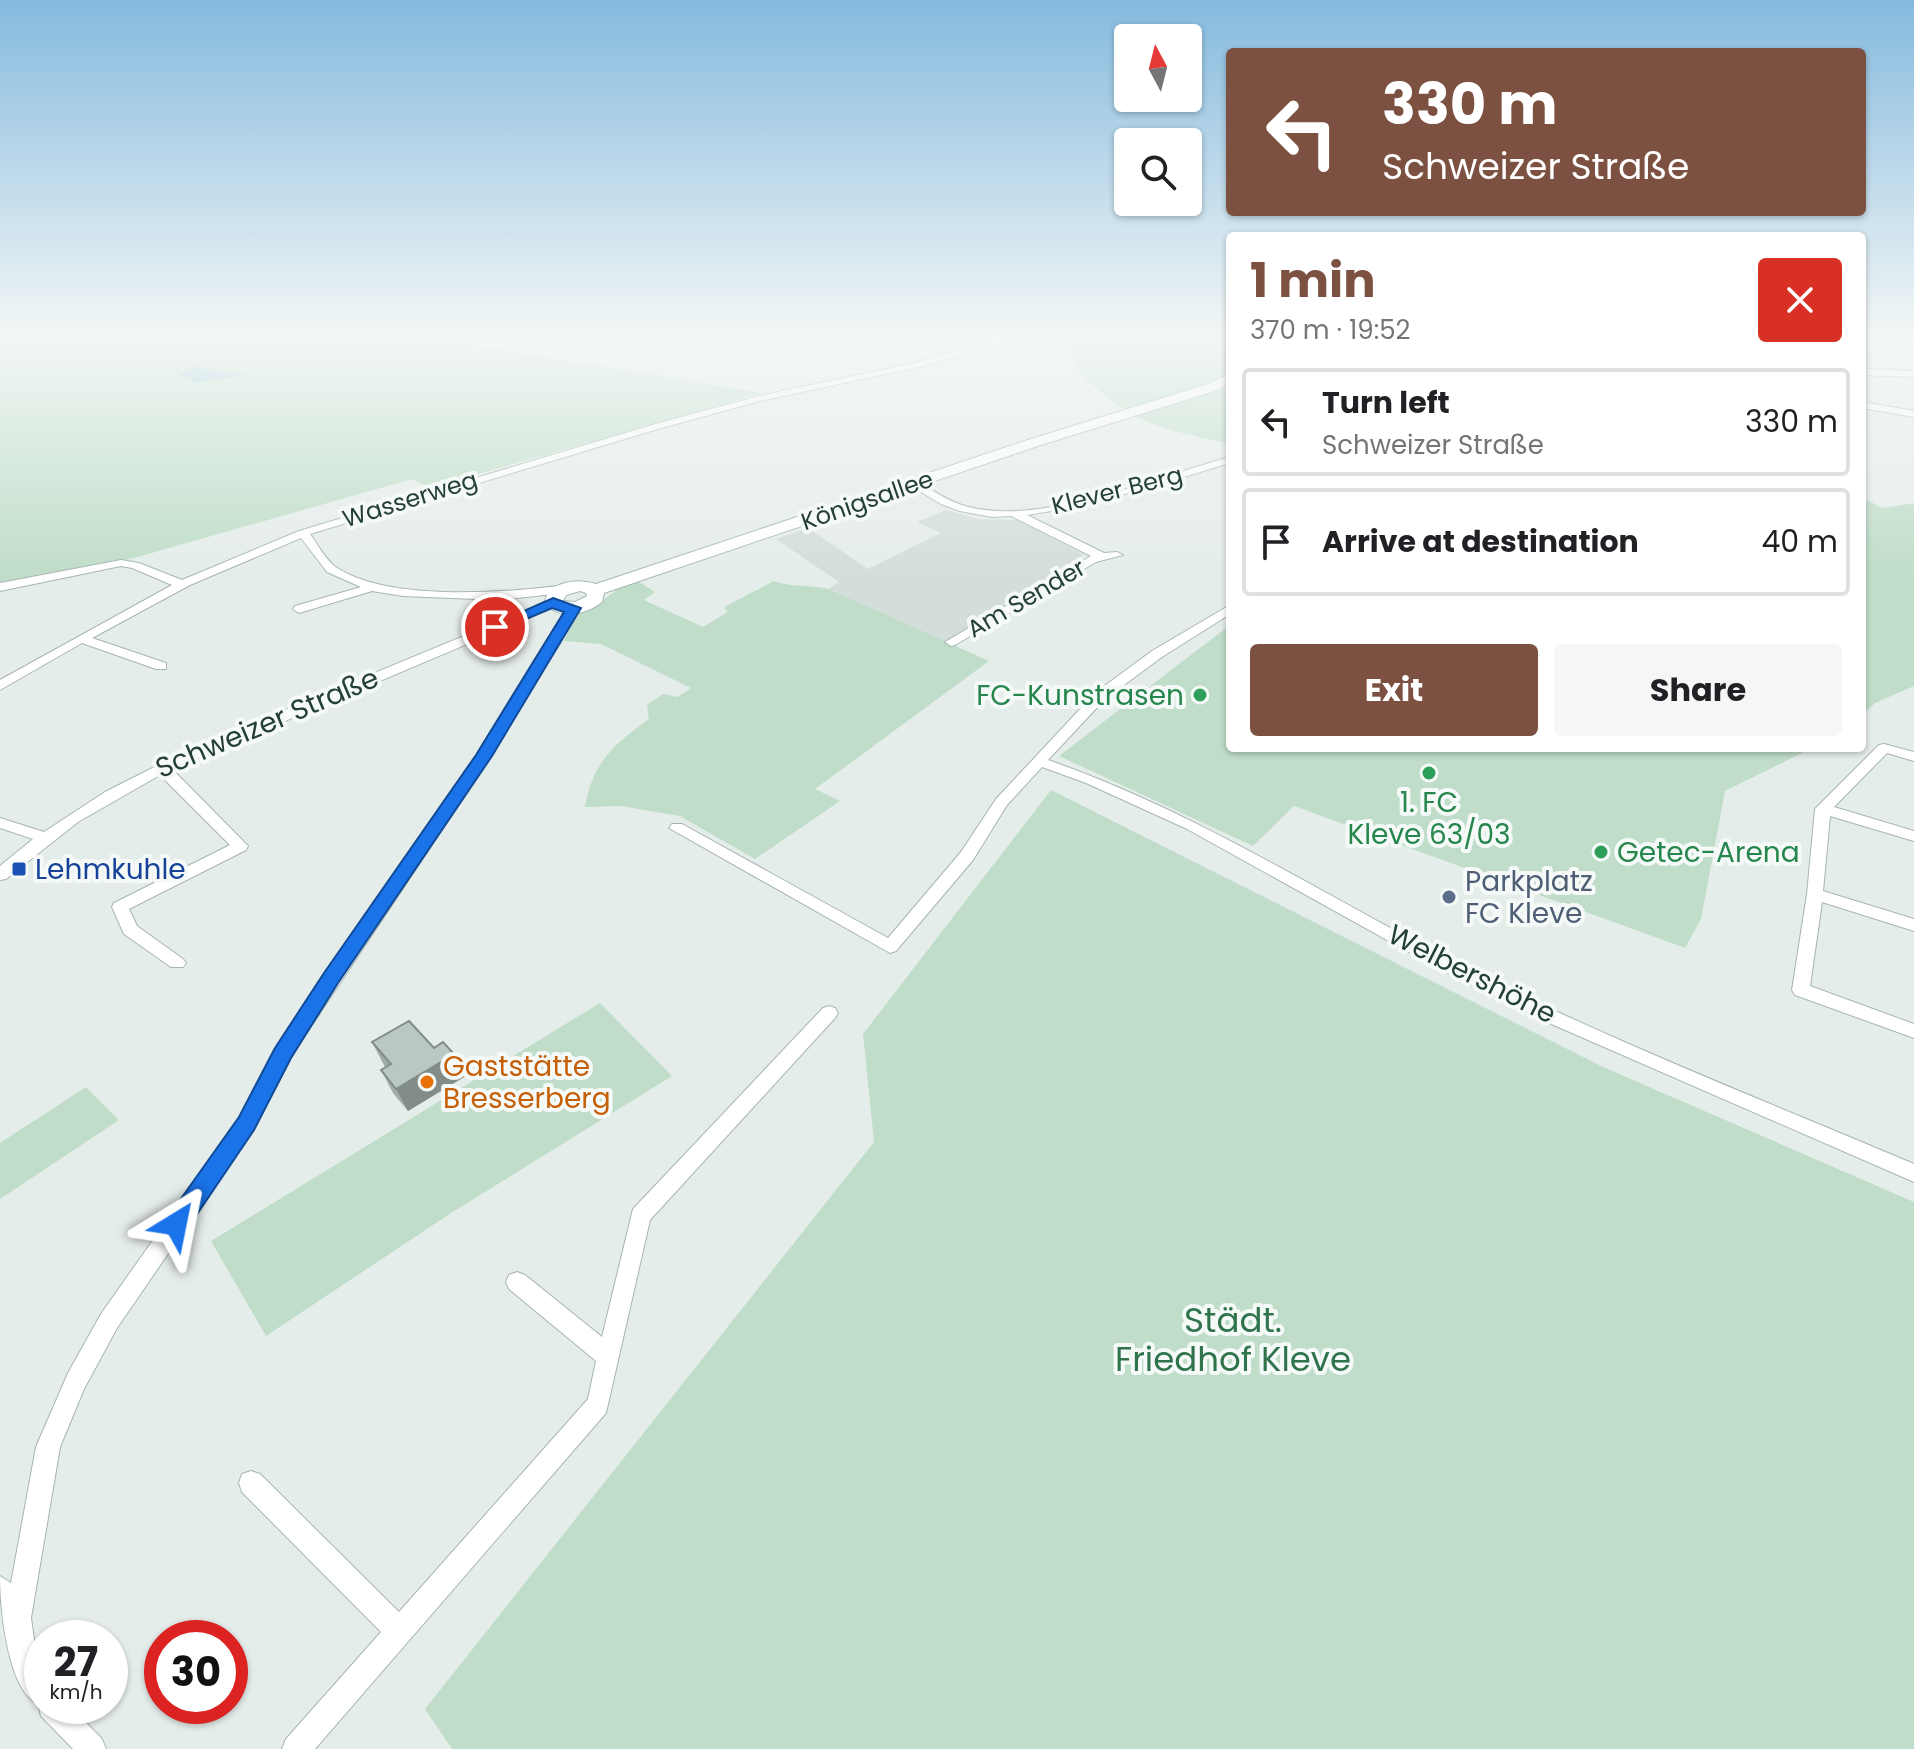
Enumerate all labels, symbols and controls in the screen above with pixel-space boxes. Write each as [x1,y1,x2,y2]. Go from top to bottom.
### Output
north arrow [1114,24,1202,112]
map controls [1114,24,1202,216]
text: 330 m [1382,65,1557,144]
icon: left [1250,80,1354,184]
button: search [1114,128,1202,216]
text: Schweizer Straße [1382,141,1689,192]
text: 1 min [1250,247,1376,314]
button: close [1758,258,1842,342]
text: 370 m · 19:52 [1250,312,1410,348]
text: Turn left [1322,381,1450,424]
icon: left [1254,400,1298,444]
text: 330 m [1745,400,1838,443]
text: Schweizer Straße [1322,427,1544,463]
street label: Klever Berg [1048,458,1186,522]
street label: Königsallee [797,462,937,538]
street label: Wasserweg [339,463,481,535]
icon: arrive [1254,520,1298,564]
text: Arrive at destination [1322,520,1639,563]
text: 40 m [1761,520,1838,563]
street label: Am Sender [961,551,1091,645]
pin [461,593,529,661]
icon: arrive [473,605,517,649]
button: Exit [1250,644,1538,736]
button: Share [1554,644,1842,736]
street label: Schweizer Straße [149,658,385,788]
place label: FC-Kunstrasen [976,676,1184,715]
marker: FC-Kunstrasen [1191,686,1209,704]
marker: 1. FC Kleve 63/03 [1420,764,1438,782]
place label: 1. FC Kleve 63/03 [1347,783,1511,854]
place label: Getec-Arena [1617,833,1800,872]
marker: Getec-Arena [1592,843,1610,861]
place label: Lehmkuhle [35,850,186,889]
marker: Lehmkuhle [10,860,28,878]
place label: Parkplatz FC Kleve [1465,862,1593,933]
marker: Parkplatz FC Kleve [1440,888,1458,906]
street label: Welbershöhe [1381,915,1563,1033]
place label: Gaststätte Bresserberg [443,1047,611,1118]
marker: Gaststätte Bresserberg [418,1073,436,1091]
position arrow [134,1182,218,1266]
park label: Städt. Friedhof Kleve [1115,1296,1351,1383]
speed limit sign: 30 [144,1620,248,1724]
text: 27 [54,1634,98,1690]
text: km/h [49,1678,103,1706]

